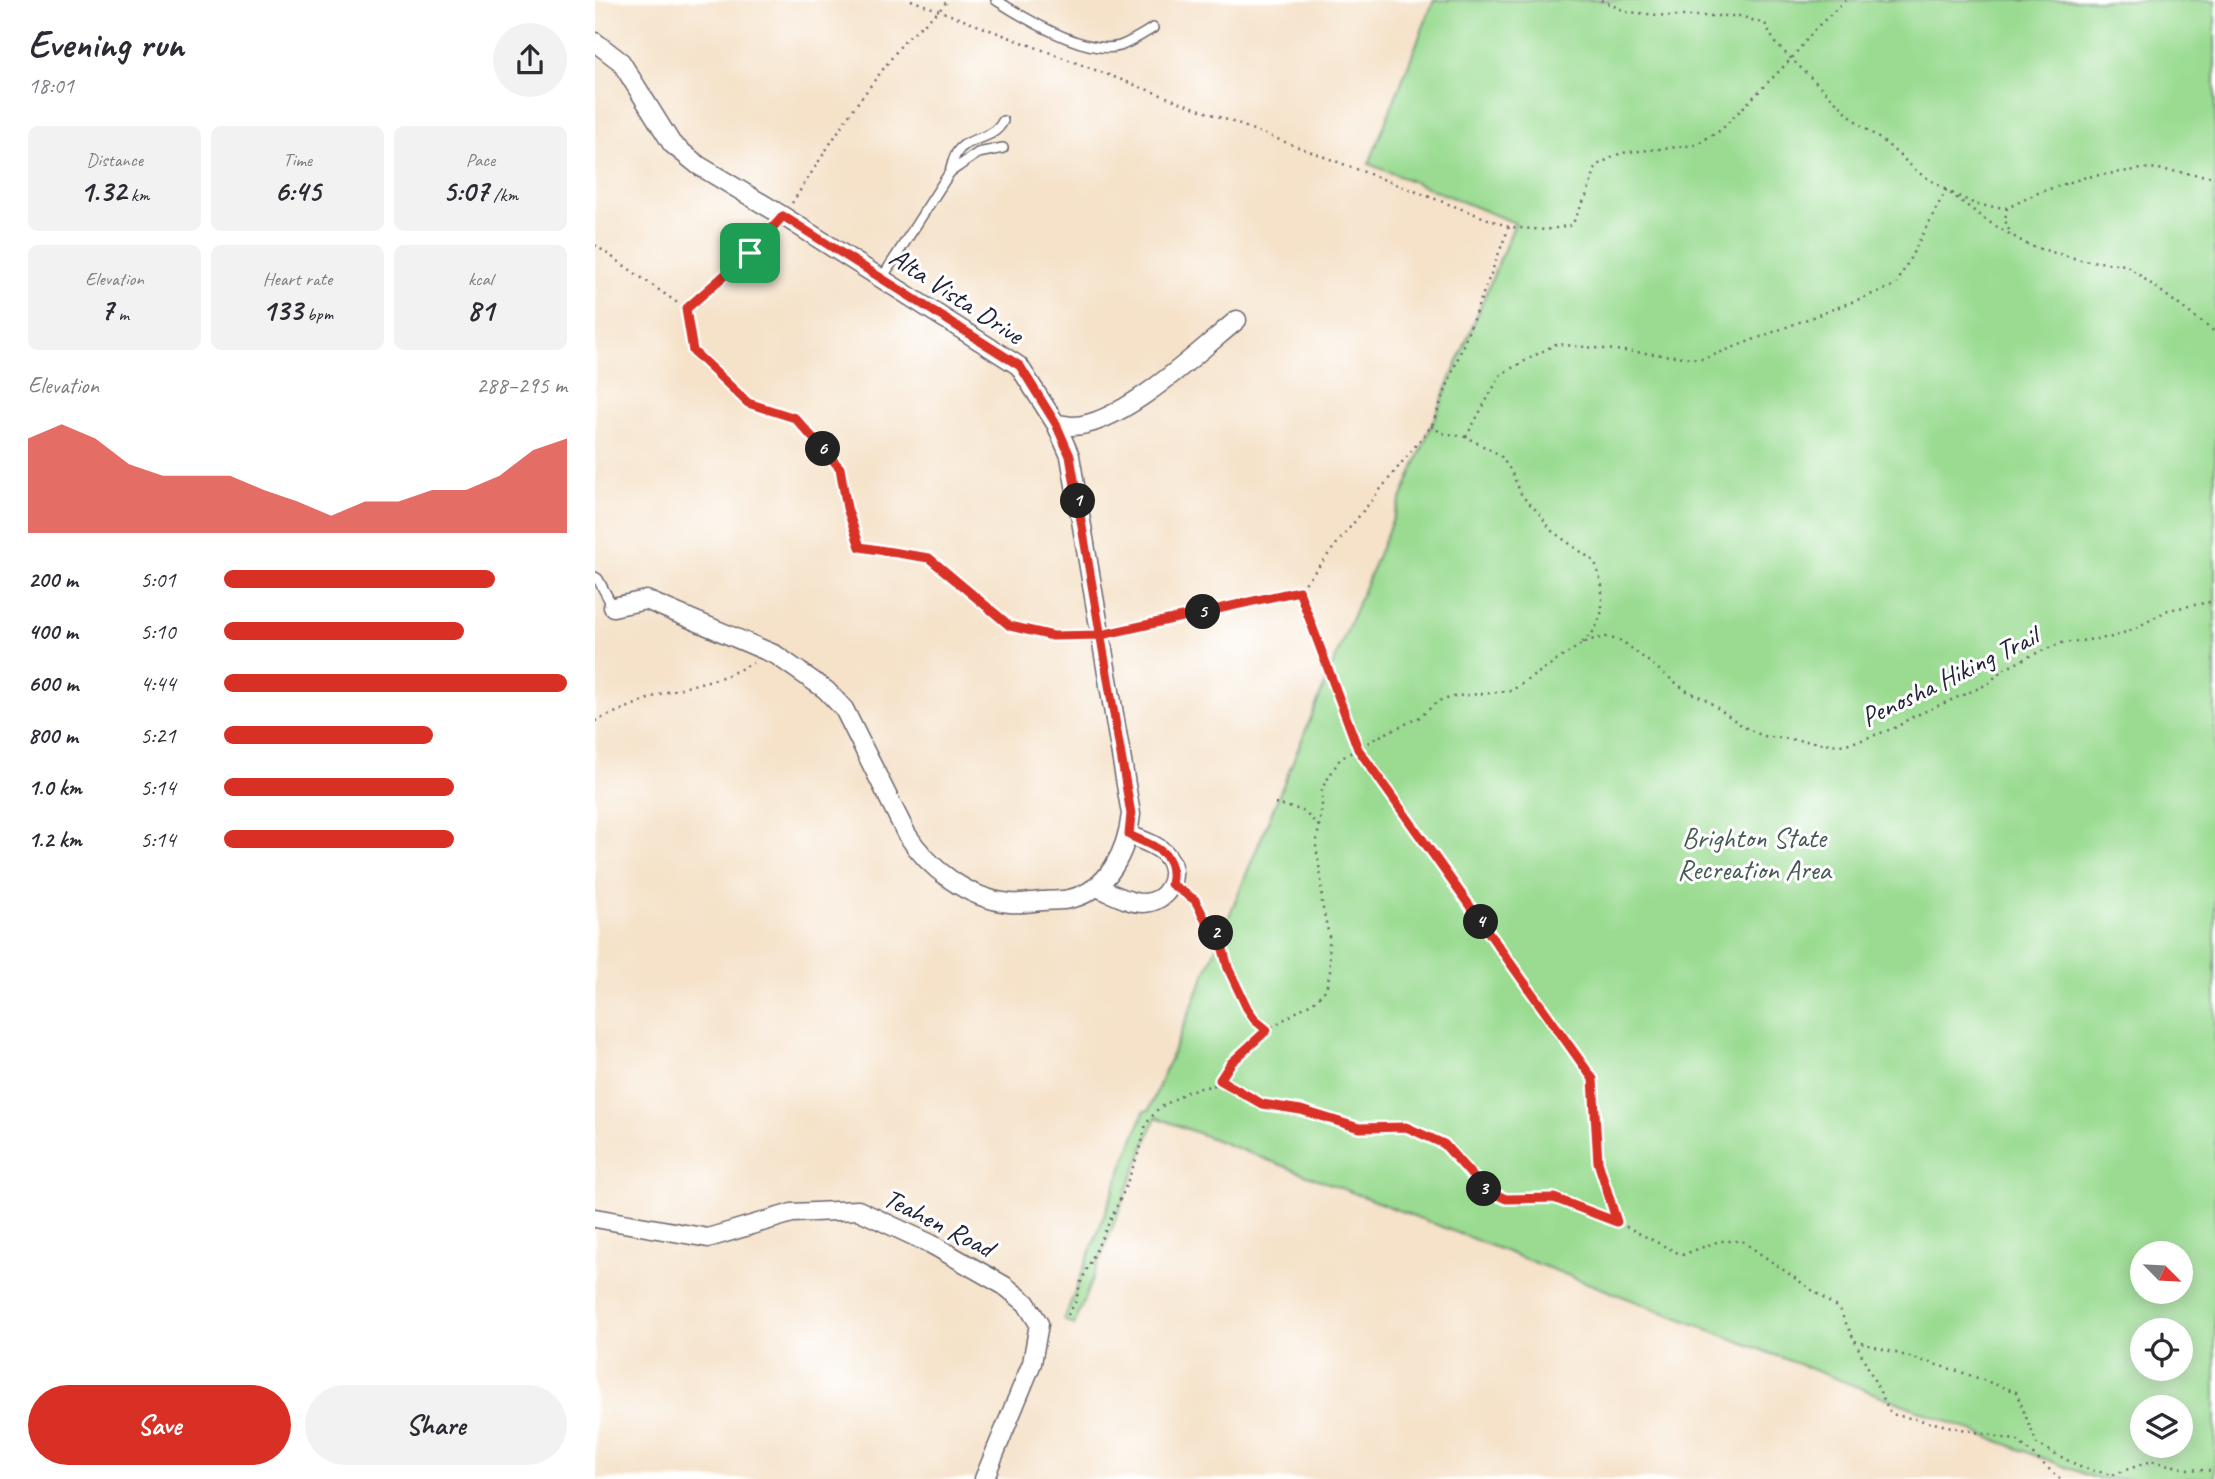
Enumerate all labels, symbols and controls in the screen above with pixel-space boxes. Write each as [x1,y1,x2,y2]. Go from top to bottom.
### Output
text: Evening run [28,21,184,68]
button: share [493,23,567,97]
text: 18:01 [28,71,74,100]
text: Distance [86,148,143,172]
text: Time [283,148,312,172]
text: Pace [466,148,495,172]
text: 1.32 [80,172,126,210]
text: 6:45 [274,172,321,210]
text: 5:07 [443,172,489,210]
text: km [126,183,149,207]
text: /km [489,183,518,207]
pin [720,223,780,283]
icon: arrive [731,234,769,272]
street label: Alta Vista Drive [883,239,1032,353]
text: Elevation [85,267,144,291]
text: Heart rate [263,267,332,291]
text: kcal [468,267,493,291]
text: 7 [100,291,114,329]
text: 133 [262,291,302,329]
text: 81 [467,291,494,329]
text: m [114,302,129,326]
text: bpm [302,302,333,326]
text: Elevation [28,371,99,400]
text: 288–295 m [476,371,567,400]
pin: 6 [805,432,841,466]
text: 6 [818,436,827,460]
pin: 1 [1061,484,1095,518]
text: 1 [1073,488,1082,512]
text: 200 m [28,565,78,594]
text: 5:01 [140,565,176,594]
pin: 5 [1185,594,1221,630]
text: 5 [1198,599,1207,623]
street label: Penosha Hiking Trail [1855,616,2048,734]
text: 400 m [28,617,78,646]
text: 5:10 [140,617,176,646]
text: 600 m [28,669,78,698]
text: 4:44 [140,669,176,698]
text: 800 m [28,721,78,750]
text: 5:21 [140,721,176,750]
text: 1.0 km [28,773,82,802]
text: 5:14 [140,773,176,802]
park label: Brighton State Recreation Area [1677,820,1833,887]
text: 1.2 km [28,825,82,854]
text: 5:14 [140,825,176,854]
pin: 4 [1463,904,1498,940]
text: 4 [1476,909,1485,933]
pin: 2 [1199,916,1233,950]
text: 2 [1211,920,1220,944]
pin: 3 [1467,1172,1501,1206]
text: 3 [1479,1176,1488,1200]
street label: Teahen Road [878,1180,1003,1267]
north arrow [2130,1241,2193,1304]
map controls [2130,1241,2193,1458]
button: locate [2130,1318,2193,1381]
button: Save [28,1385,291,1465]
button: Share [305,1385,567,1465]
button: layers [2130,1395,2193,1458]

